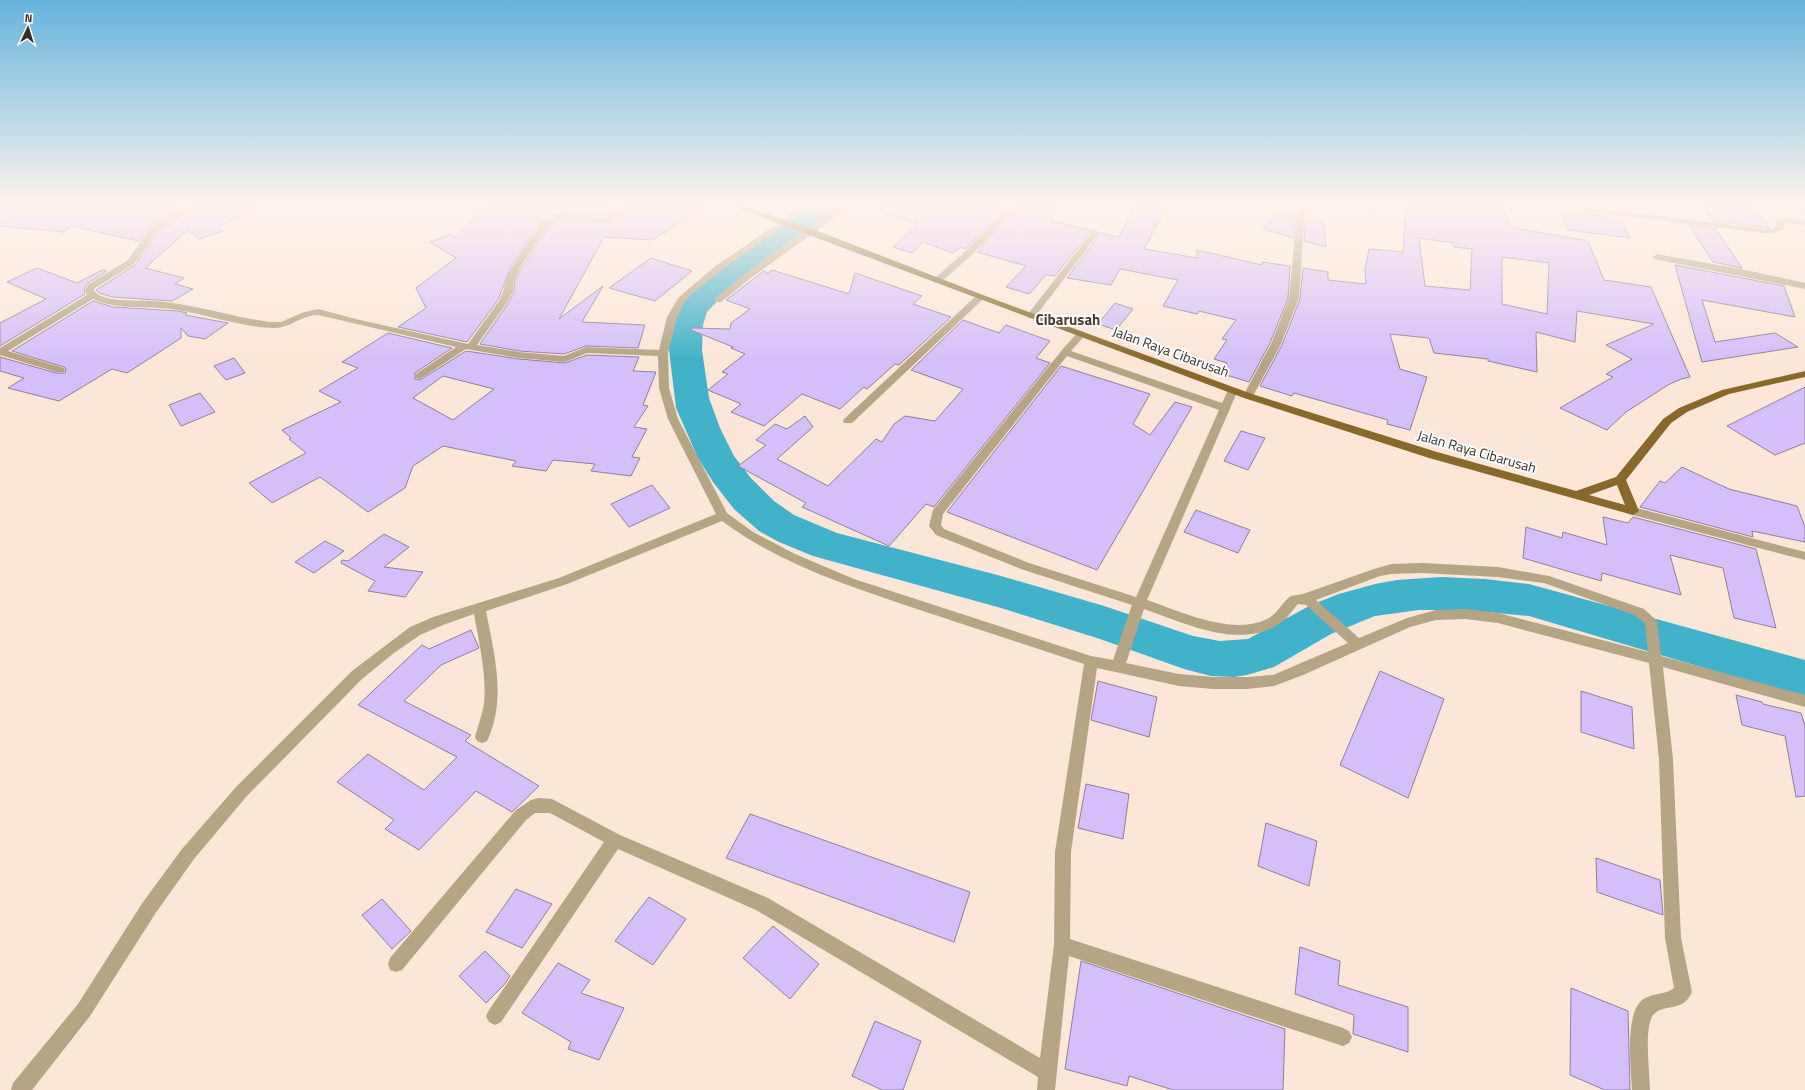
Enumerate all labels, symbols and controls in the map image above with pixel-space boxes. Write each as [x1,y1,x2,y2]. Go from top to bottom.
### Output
north arrow [8,8,48,48]
text: N [24,10,33,26]
district label: Cibarusah [1036,308,1100,331]
street label: Jalan Raya Cibarusah [1110,320,1232,382]
street label: Jalan Raya Cibarusah [1415,424,1539,478]

